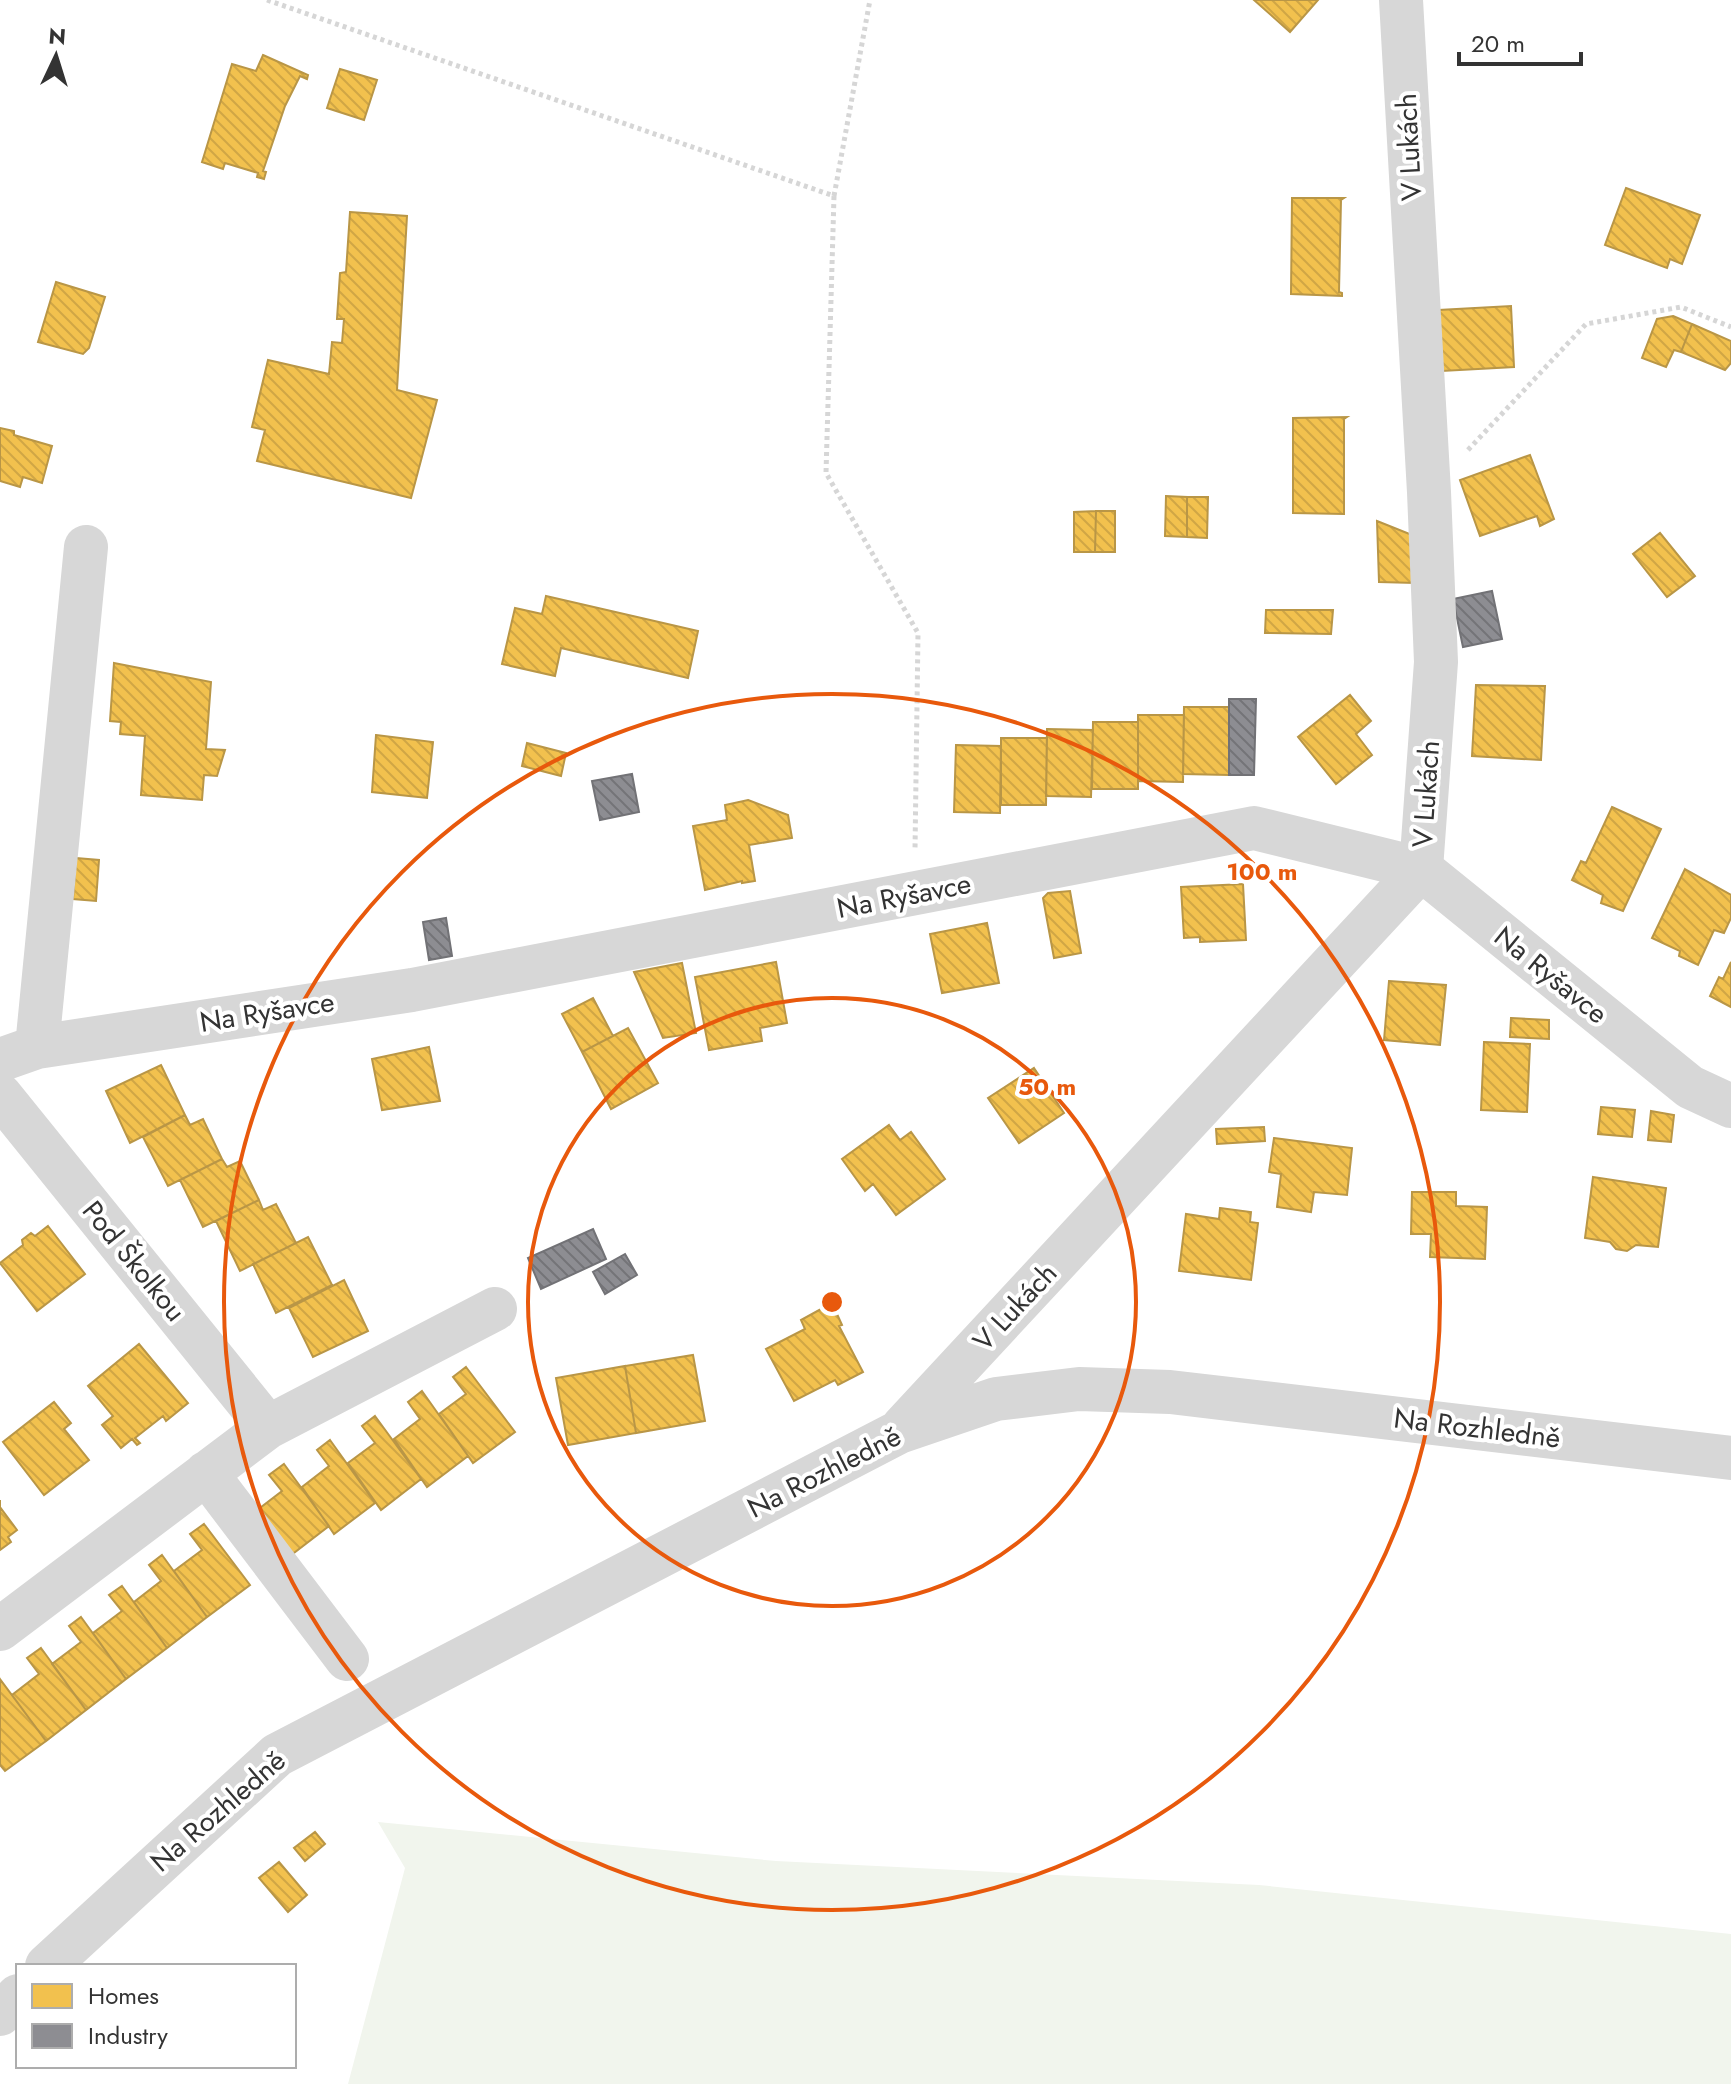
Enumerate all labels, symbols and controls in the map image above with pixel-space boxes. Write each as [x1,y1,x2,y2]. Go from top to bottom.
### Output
north arrow [16,16,96,96]
scale bar [1459,16,1581,66]
text: N [48,19,67,53]
text: 20 m [1471,26,1525,61]
street label: V Lukách [1386,92,1432,202]
street label: V Lukách [1402,739,1450,849]
text: 100 m [1227,854,1297,889]
street label: Na Ryšavce [833,863,975,929]
street label: Na Ryšavce [1485,916,1617,1034]
street label: Na Ryšavce [197,981,337,1043]
text: 50 m [1018,1069,1076,1104]
street label: Pod Školkou [72,1192,196,1330]
street label: V Lukách [963,1254,1067,1360]
centre of rings [818,1288,846,1316]
street label: Na Rozhledně [1391,1397,1563,1459]
street label: Na Rozhledně [740,1416,908,1528]
street label: Na Rozhledně [141,1741,295,1881]
legend [16,1964,296,2068]
text: Homes [88,1978,159,2013]
text: Industry [88,2018,168,2053]

